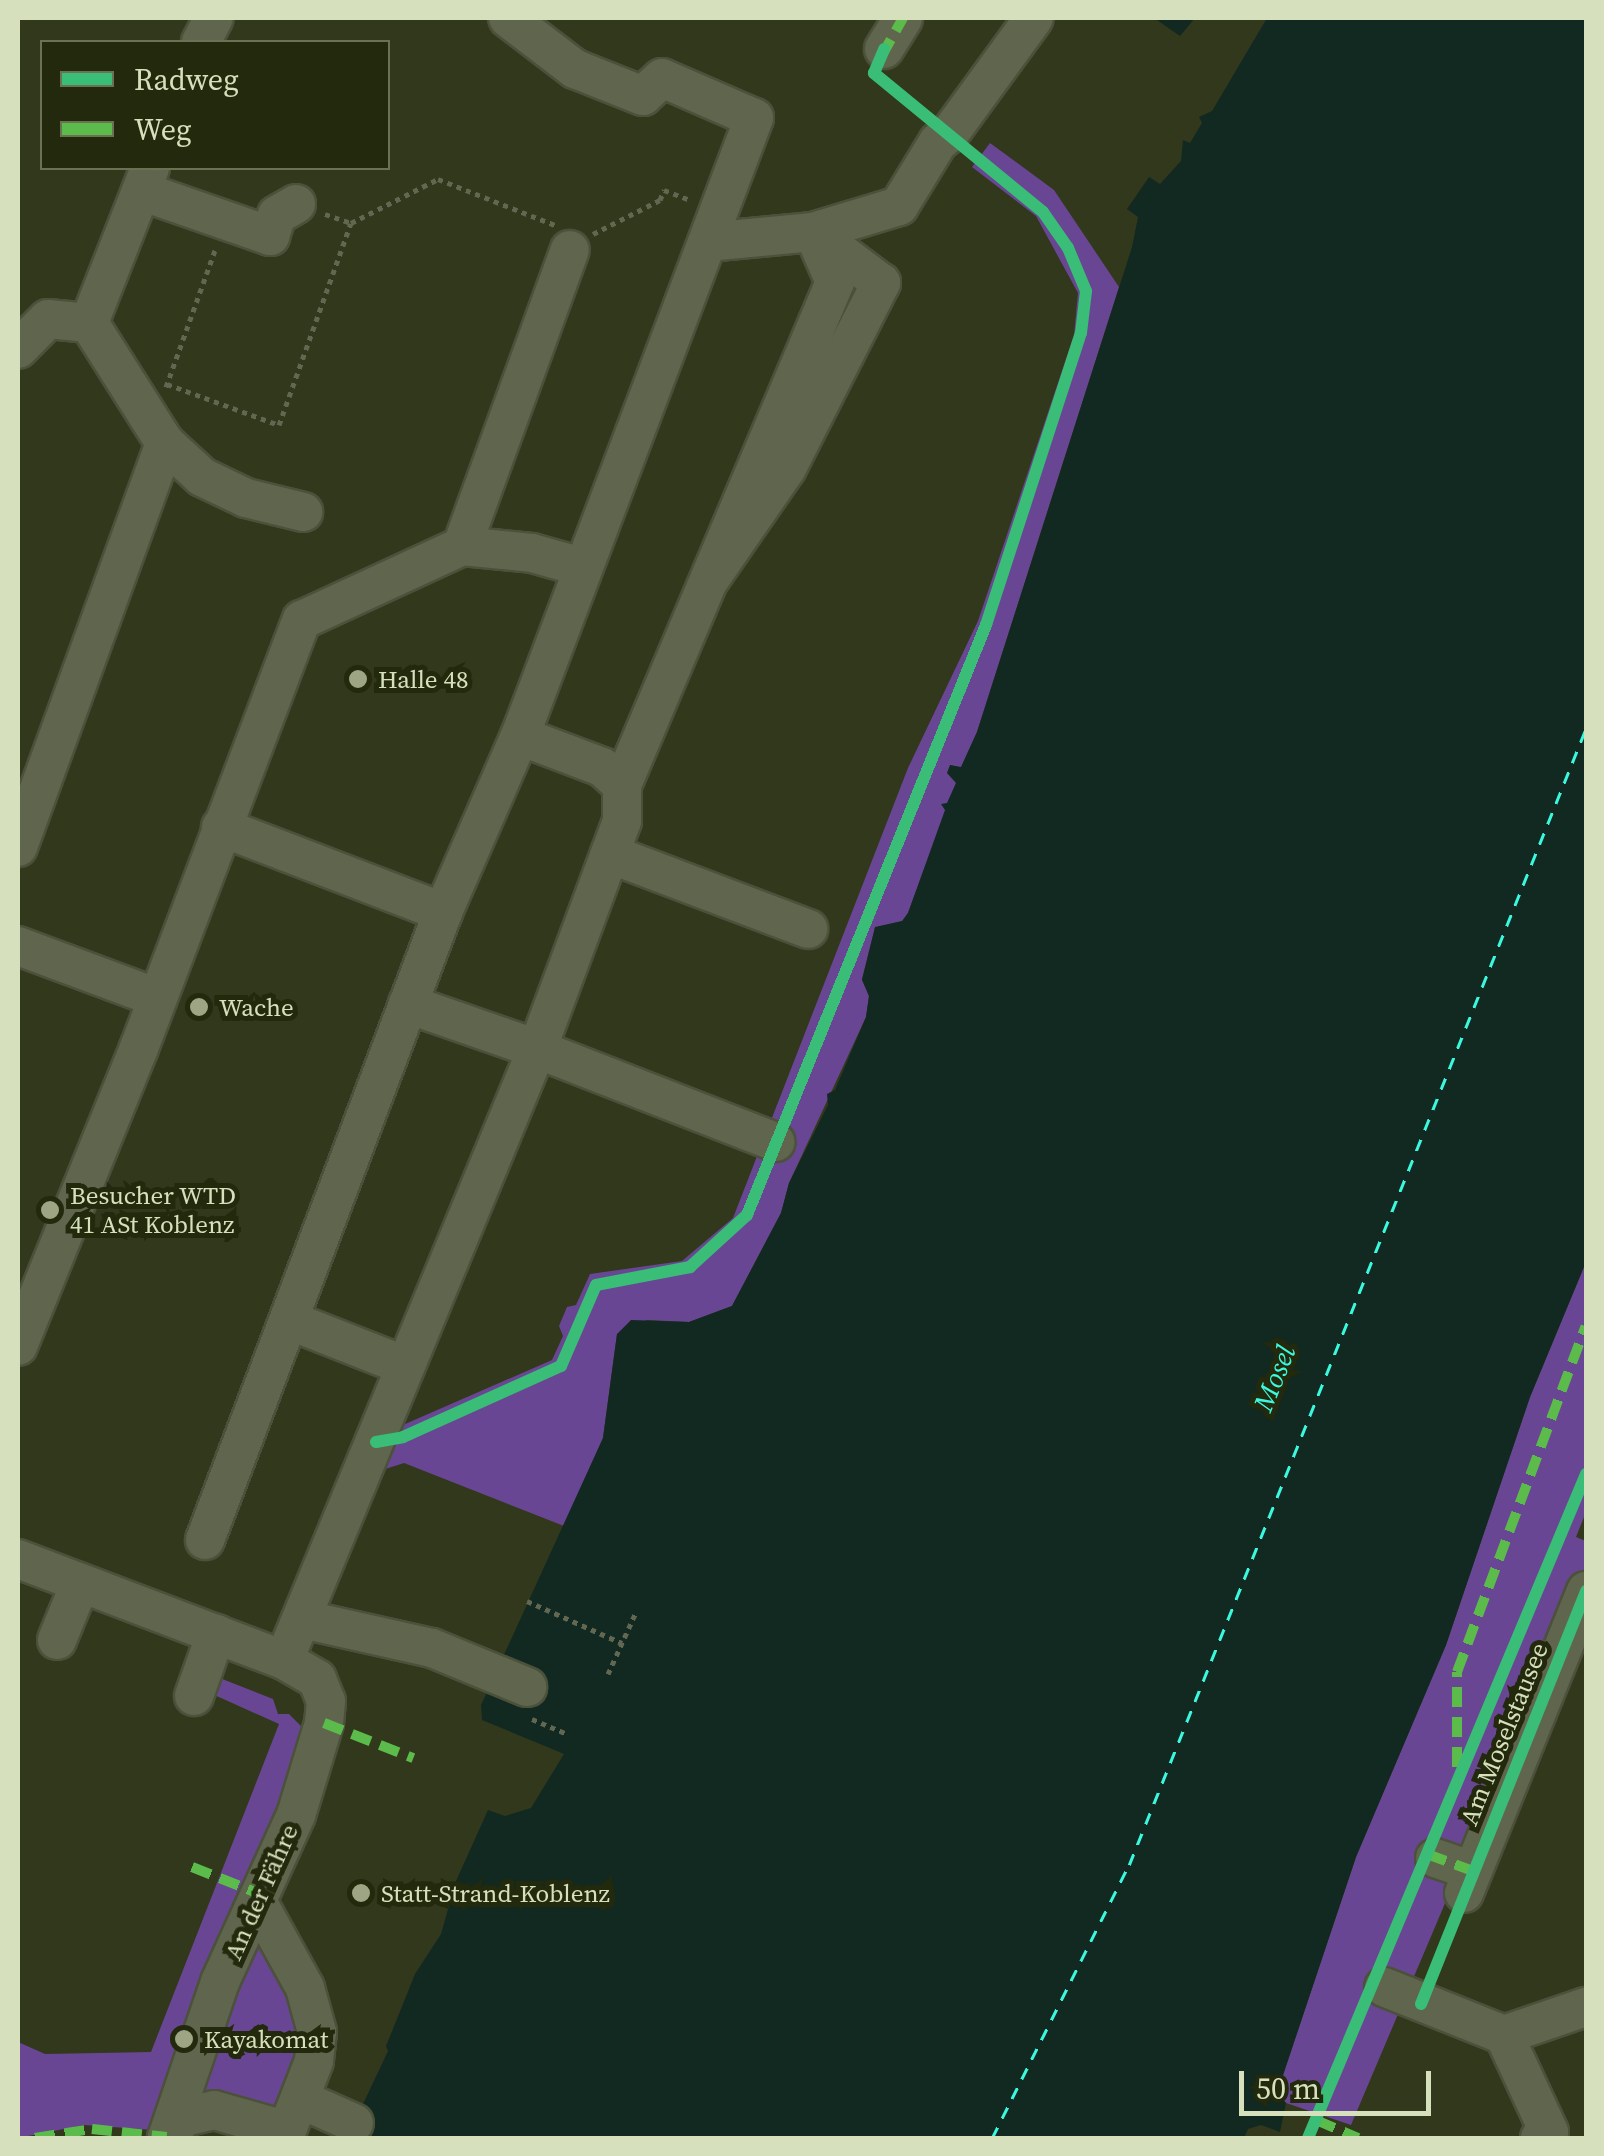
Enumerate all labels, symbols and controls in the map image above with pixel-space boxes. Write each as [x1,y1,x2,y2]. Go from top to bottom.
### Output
legend [40,40,390,170]
text: Radweg [134,59,239,100]
text: Weg [134,109,192,150]
place label: Halle 48 [378,664,468,694]
marker: Halle 48 [347,668,369,690]
place label: Wache [219,992,294,1022]
marker: Wache [188,996,210,1018]
place label: Besucher WTD 41 ASt Koblenz [70,1181,237,1240]
marker: Besucher WTD 41 ASt Koblenz [39,1199,61,1221]
water label: Mosel [1246,1340,1302,1416]
street label: Am Moselstausee [1454,1638,1554,1830]
street label: An der Fähre [218,1820,304,1964]
place label: Statt-Strand-Koblenz [381,1878,610,1908]
marker: Statt-Strand-Koblenz [350,1882,372,1904]
place label: Kayakomat [204,2024,328,2054]
marker: Kayakomat [173,2028,195,2050]
scale bar [1244,2051,1436,2113]
text: 50 m [1256,2068,1320,2109]

